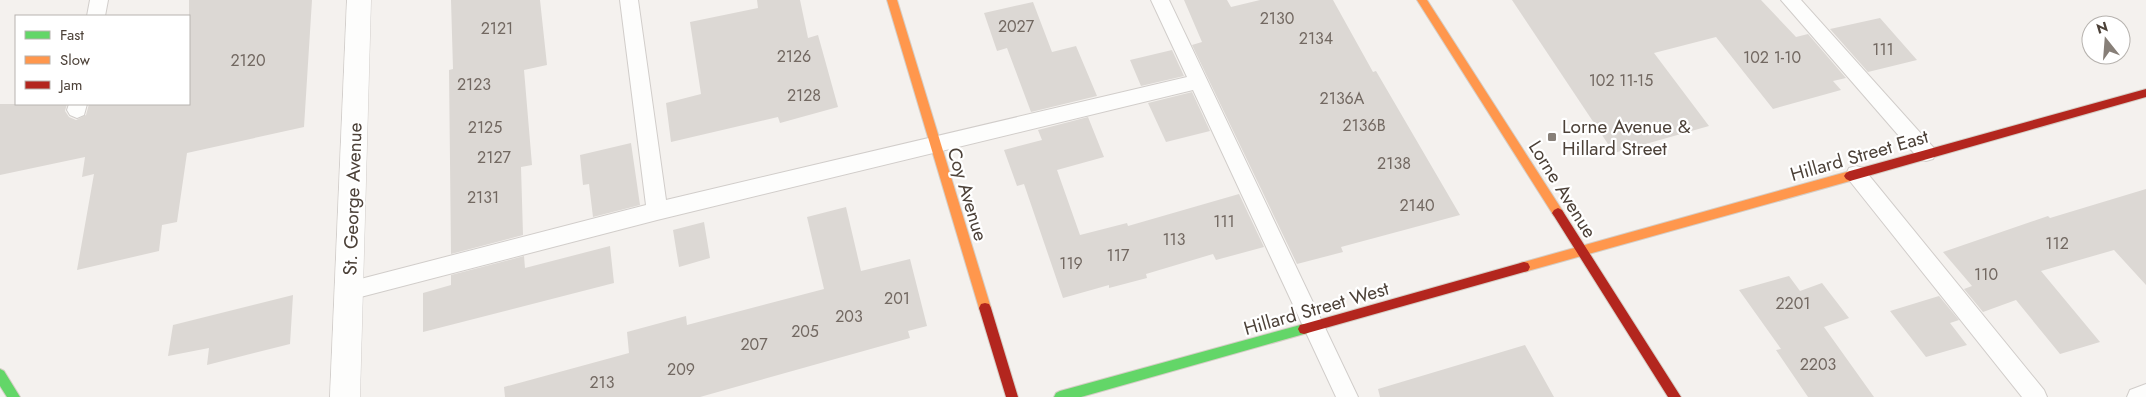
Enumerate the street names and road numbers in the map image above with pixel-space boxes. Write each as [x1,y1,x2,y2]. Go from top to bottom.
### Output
street label: St. George Avenue [336,122,369,276]
street label: Hillard Street East [1787,123,1932,188]
street label: Lorne Avenue [1522,135,1603,243]
street label: Coy Avenue [941,144,995,244]
street label: Hillard Street West [1240,275,1392,342]

